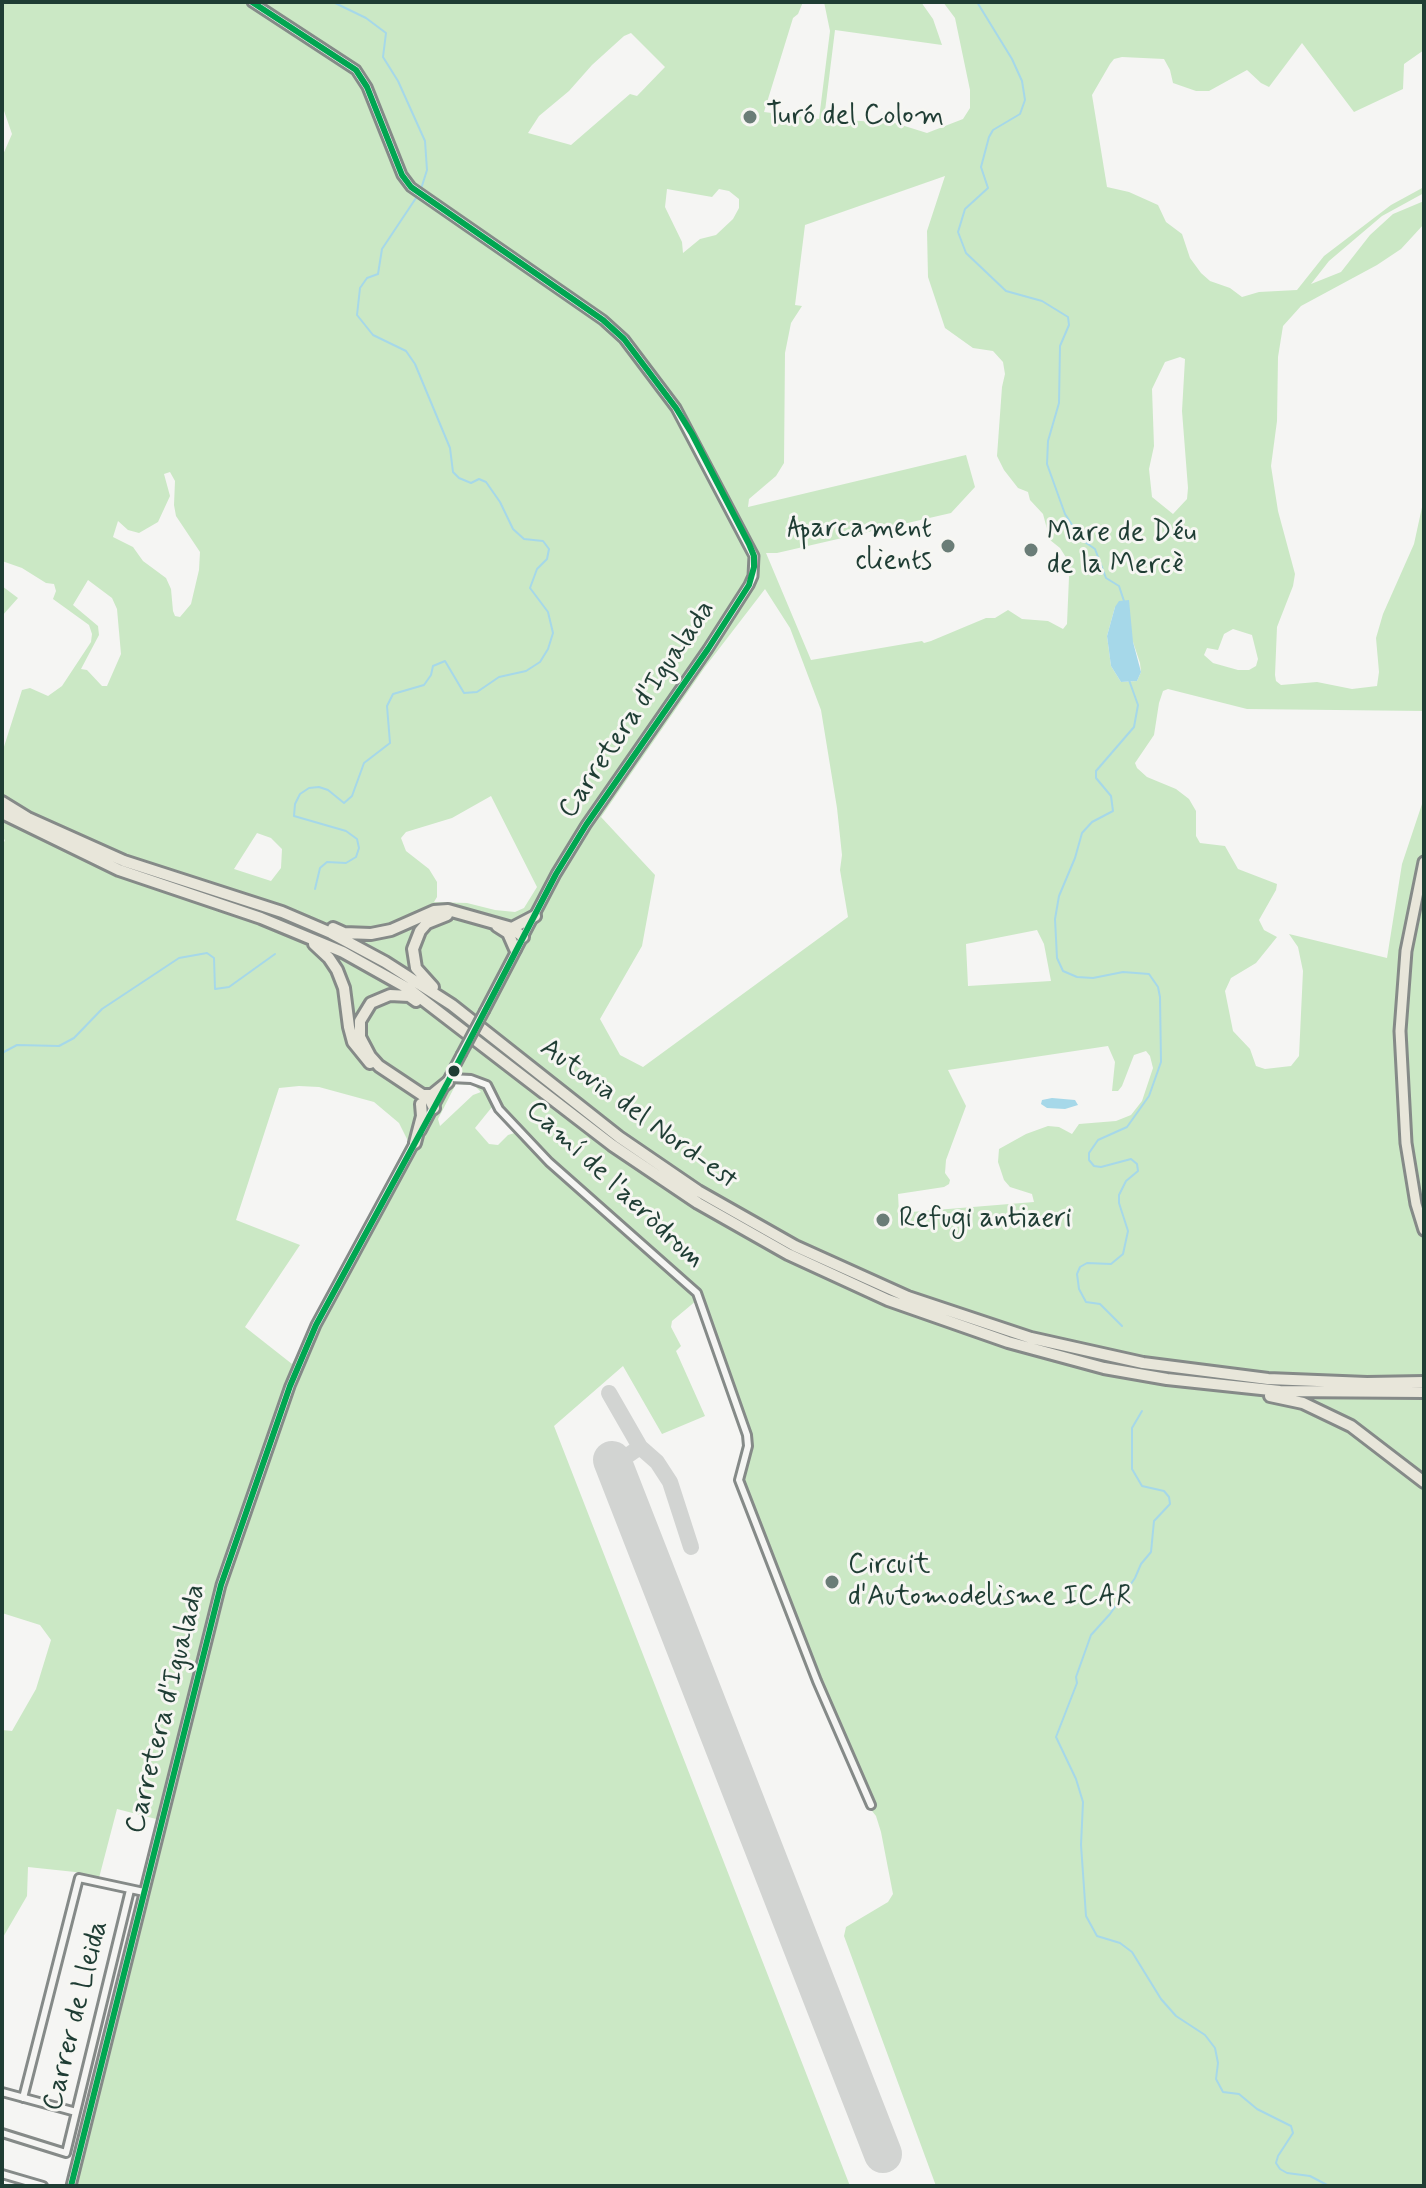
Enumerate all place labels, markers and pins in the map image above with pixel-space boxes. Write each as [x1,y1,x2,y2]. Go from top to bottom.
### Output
place label: Turó del Colom [766,100,944,134]
marker: Turó del Colom [741,108,759,126]
place label: Aparcament clients [787,513,932,579]
place label: Mare de Déu de la Mercè [1047,517,1196,583]
marker: Aparcament clients [939,537,957,555]
marker: Mare de Déu de la Mercè [1022,541,1040,559]
unlabelled marker [446,1063,462,1079]
place label: Refugi antiaeri [899,1203,1072,1237]
marker: Refugi antiaeri [874,1211,892,1229]
place label: Circuit d'Automodelisme ICAR [848,1549,1131,1615]
marker: Circuit d'Automodelisme ICAR [823,1573,841,1591]

